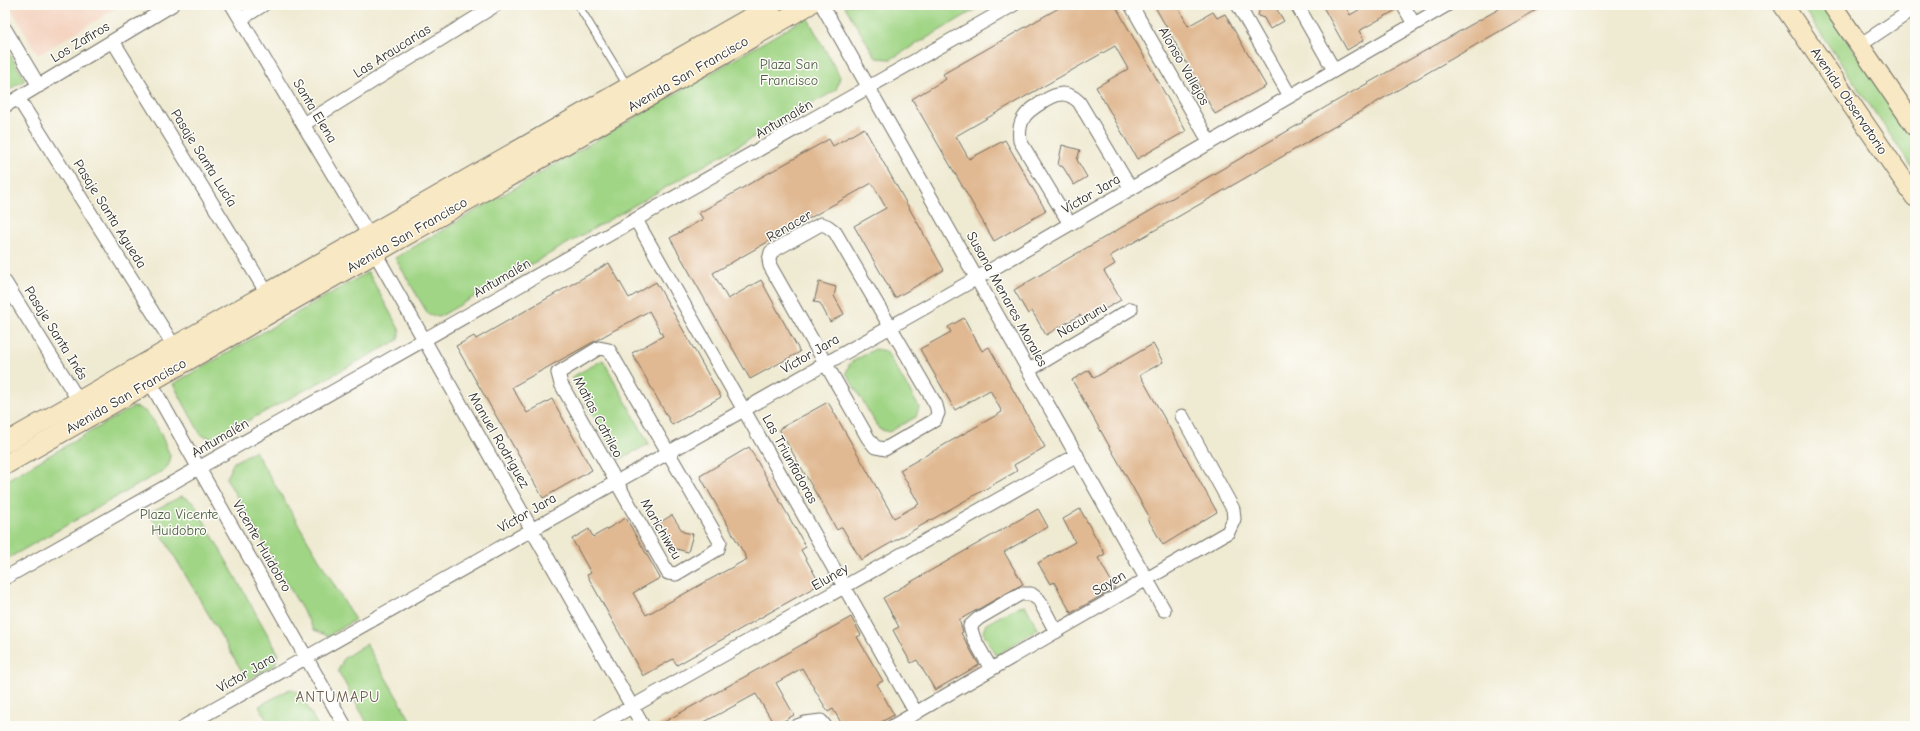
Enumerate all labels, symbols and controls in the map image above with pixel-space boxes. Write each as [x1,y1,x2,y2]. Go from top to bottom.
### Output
street label: Los Zafiros [48,18,113,66]
street label: Las Araucarias [350,20,434,82]
street label: Alonso Vallejos [1155,24,1213,108]
street label: Avenida San Francisco [625,33,751,115]
street label: Avenida Observatorio [1807,44,1891,158]
park label: Plaza San Francisco [760,56,818,89]
street label: Santa Elena [289,76,341,146]
street label: Antumalén [752,96,816,142]
street label: Pasaje Santa Lucía [167,106,241,210]
street label: Pasaje Santa Agueda [70,156,150,272]
street label: Víctor Jara [1059,170,1123,218]
street label: Avenida San Francisco [344,194,470,276]
street label: Renacer [763,206,815,246]
street label: Susana Menares Morales [963,229,1051,370]
street label: Antumalén [470,255,534,301]
street label: Pasaje Santa Inés [21,283,92,383]
street label: Nacururu [1054,298,1110,342]
street label: Víctor Jara [778,330,842,378]
street label: Avenida San Francisco [63,355,189,437]
street label: Matias Catrileo [569,373,627,461]
street label: Manuel Rodriguez [465,389,533,491]
street label: Las Triunfadoras [758,411,822,507]
street label: Antumalén [188,415,252,461]
street label: Víctor Jara [495,489,559,537]
street label: Marichiweu [637,496,685,562]
street label: Vicente Huidobro [229,497,295,595]
park label: Plaza Vicente Huidobro [140,506,218,539]
street label: Eluney [809,559,852,594]
street label: Sayen [1089,567,1129,599]
street label: Víctor Jara [214,649,278,697]
district label: ANTUMAPU [296,688,380,706]

